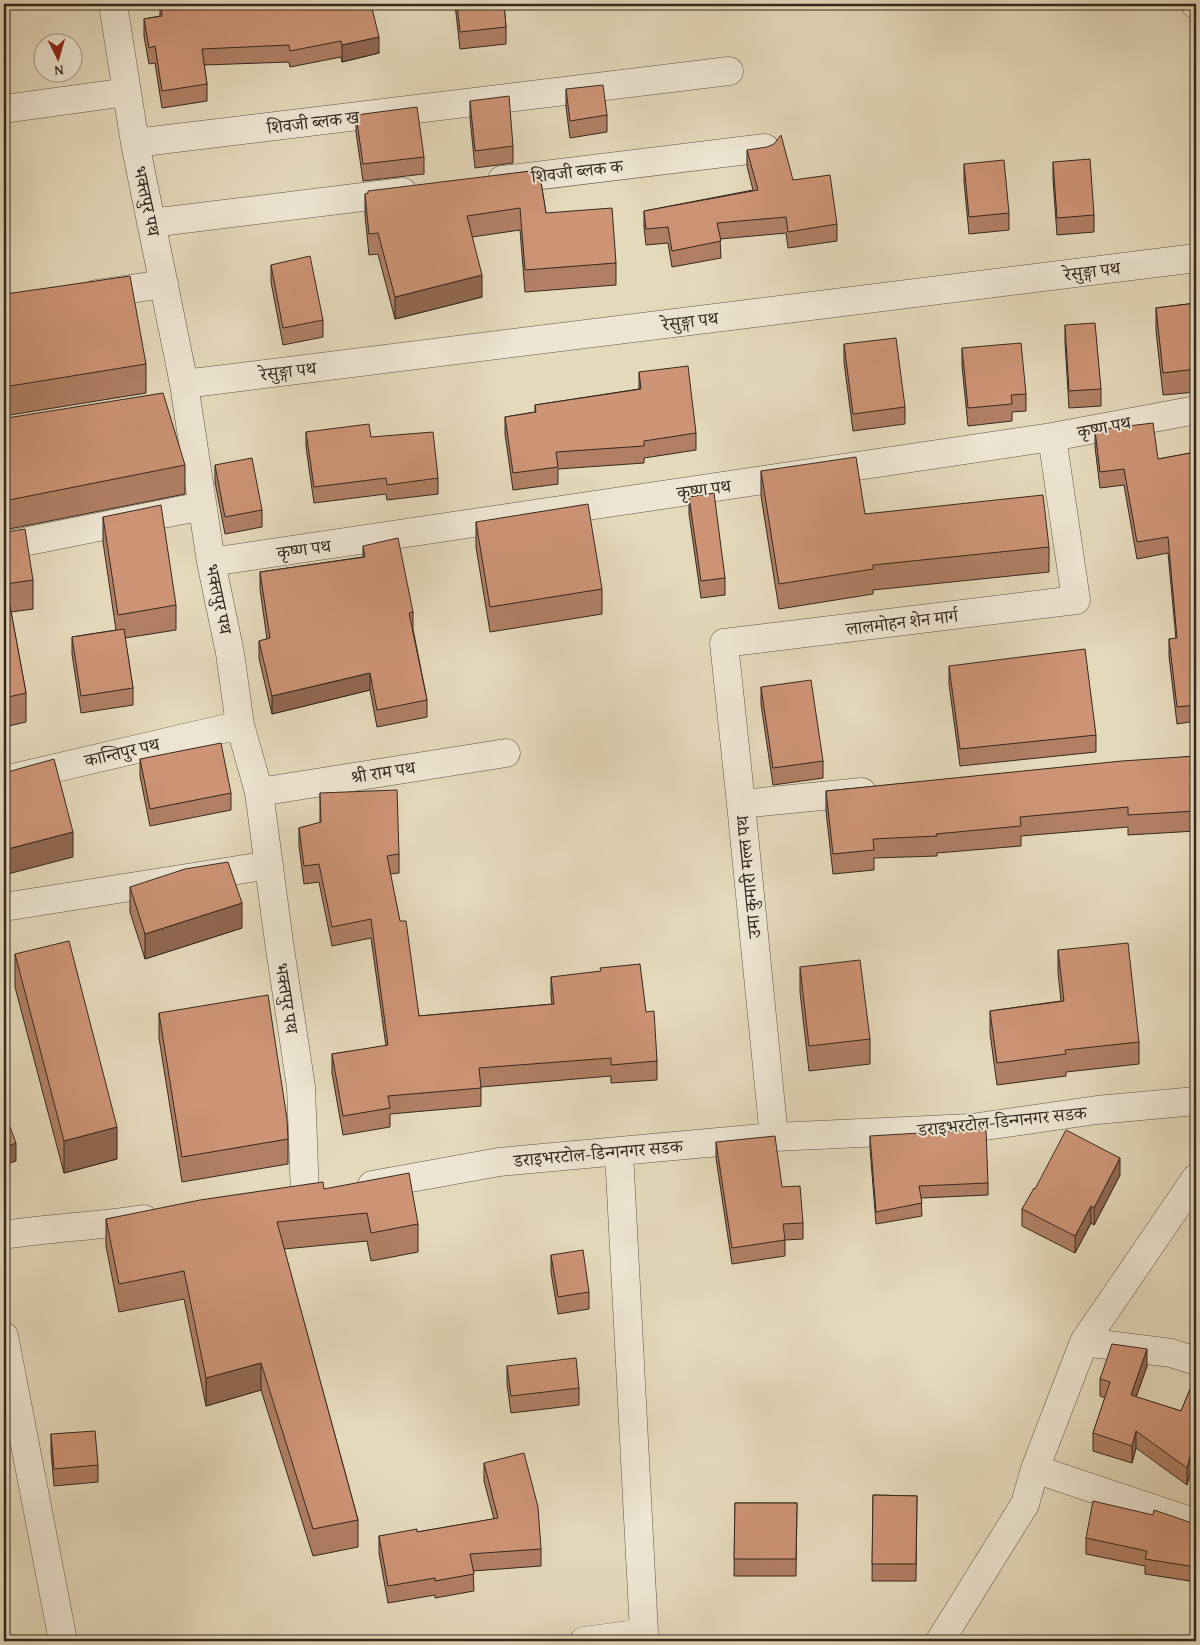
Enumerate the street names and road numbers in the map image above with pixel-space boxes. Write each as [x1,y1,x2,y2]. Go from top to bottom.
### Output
street label: शिवजी ब्लक ख [264,103,361,141]
street label: शिवजी ब्लक क [529,152,626,190]
street label: भक्तपुर पथ [126,163,168,240]
street label: रेसुङ्गा पथ [1060,254,1123,288]
street label: रेसुङ्गा पथ [658,304,721,338]
street label: रेसुङ्गा पथ [256,354,319,388]
street label: कृष्ण पथ [1074,408,1135,446]
street label: कृष्ण पथ [674,472,734,506]
street label: कृष्ण पथ [274,532,334,566]
street label: भक्तपुर पथ [198,561,240,638]
street label: लालमोहन शेन मार्ग [843,602,961,642]
street label: कान्तिपुर पथ [81,730,164,774]
street label: श्री राम पथ [349,753,419,790]
street label: उमा कुमारी मल्ल पथ [728,813,768,941]
street label: भक्तपुर पथ [268,961,306,1037]
street label: डराइभरटोल-डिन्गनगर सडक [915,1099,1089,1143]
street label: डराइभरटोल-डिन्गनगर सडक [511,1132,685,1174]

